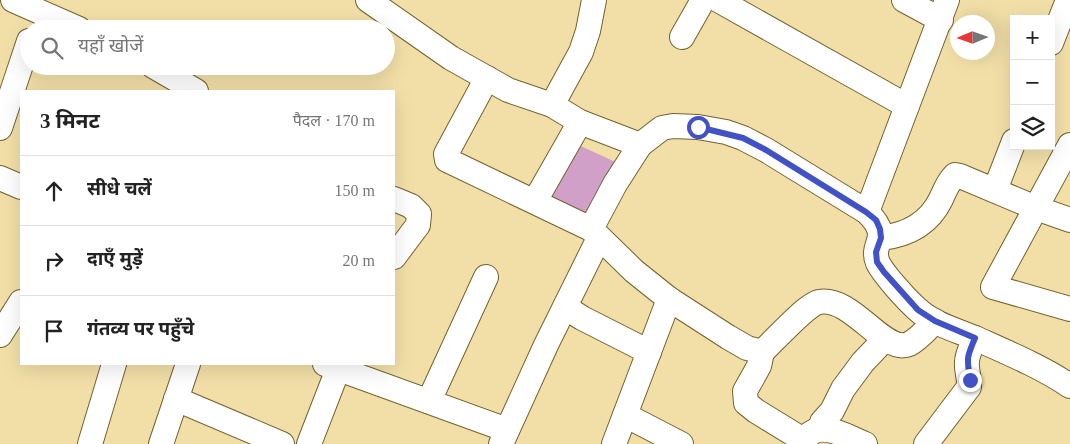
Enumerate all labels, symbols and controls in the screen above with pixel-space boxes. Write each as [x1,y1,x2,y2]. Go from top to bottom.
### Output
north arrow [950,15,995,60]
map controls [1010,15,1055,150]
button: + [1010,15,1055,60]
search box [20,20,395,75]
icon: search [38,34,66,62]
text: यहाँ खोजें [78,35,143,56]
button: − [1010,60,1055,105]
button: layers [1010,105,1055,150]
text: 3 मिनट [40,109,100,133]
text: पैदल · 170 m [293,112,375,129]
route start [687,116,710,139]
icon: ahead [40,177,68,205]
text: सीधे चलें [87,178,152,199]
text: 150 m [335,182,375,199]
icon: right [40,247,68,275]
text: दाएँ मुड़ें [87,248,143,269]
text: 20 m [343,252,375,269]
icon: arrive [40,317,68,345]
text: गंतव्य पर पहुँचे [87,318,194,339]
route end [959,369,982,392]

